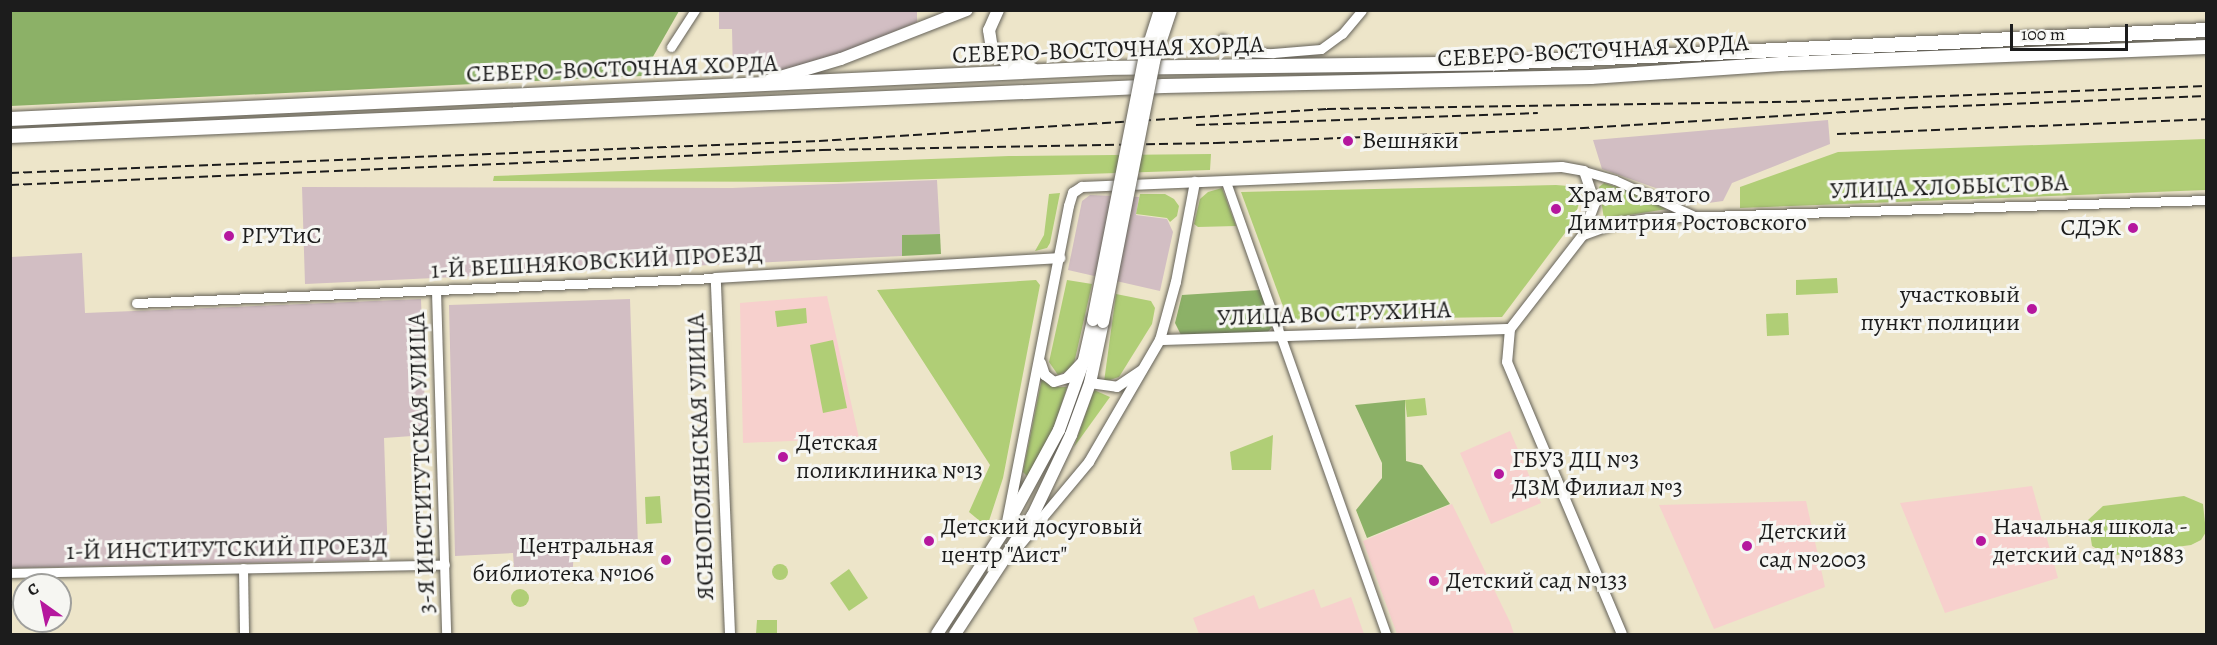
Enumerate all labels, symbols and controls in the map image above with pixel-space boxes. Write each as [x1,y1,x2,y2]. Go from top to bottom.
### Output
scale bar [2013,12,2132,50]
text: 100 m [2021,22,2065,46]
street label: СЕВЕРО-ВОСТОЧНАЯ ХОРДА [1437,28,1749,74]
street label: СЕВЕРО-ВОСТОЧНАЯ ХОРДА [952,30,1264,70]
street label: СЕВЕРО-ВОСТОЧНАЯ ХОРДА [466,49,778,89]
place label: Вешняки [1362,127,1459,155]
marker: Вешняки [1339,132,1357,150]
street label: УЛИЦА ХЛОБЫСТОВА [1829,168,2069,206]
place label: Храм Святого Димитрия Ростовского [1568,181,1807,237]
marker: Храм Святого Димитрия Ростовского [1549,202,1563,216]
place label: СДЭК [2061,214,2121,242]
marker: СДЭК [2126,221,2140,235]
place label: РГУТиС [241,222,321,250]
marker: РГУТиС [222,229,236,243]
street label: 1-Й ВЕШНЯКОВСКИЙ ПРОЕЗД [430,239,764,285]
place label: участковый пункт полиции [1860,281,2020,337]
street label: УЛИЦА ВОСТРУХИНА [1216,296,1452,332]
marker: участковый пункт полиции [2025,302,2039,316]
street label: 3-Я ИНСТИТУТСКАЯ УЛИЦА [402,312,442,614]
street label: ЯСНОПОЛЯНСКАЯ УЛИЦА [682,313,720,601]
place label: Детская поликлиника №13 [796,429,983,485]
place label: ГБУЗ ДЦ №3 ДЗМ Филиал №3 [1512,446,1683,502]
marker: Детская поликлиника №13 [774,448,792,466]
marker: ГБУЗ ДЦ №3 ДЗМ Филиал №3 [1490,465,1508,483]
place label: Детский досуговый центр "Аист" [941,513,1142,569]
place label: Начальная школа - детский сад №1883 [1993,513,2189,569]
place label: Детский сад №2003 [1759,518,1867,574]
street label: 1-Й ИНСТИТУТСКИЙ ПРОЕЗД [66,532,388,566]
place label: Центральная библиотека №106 [472,532,654,588]
marker: Детский досуговый центр "Аист" [922,534,936,548]
marker: Начальная школа - детский сад №1883 [1974,534,1988,548]
marker: Детский сад №2003 [1740,539,1754,553]
marker: Центральная библиотека №106 [659,553,673,567]
place label: Детский сад №133 [1446,567,1627,595]
north arrow [12,573,72,633]
marker: Детский сад №133 [1427,574,1441,588]
text: С [23,578,43,601]

